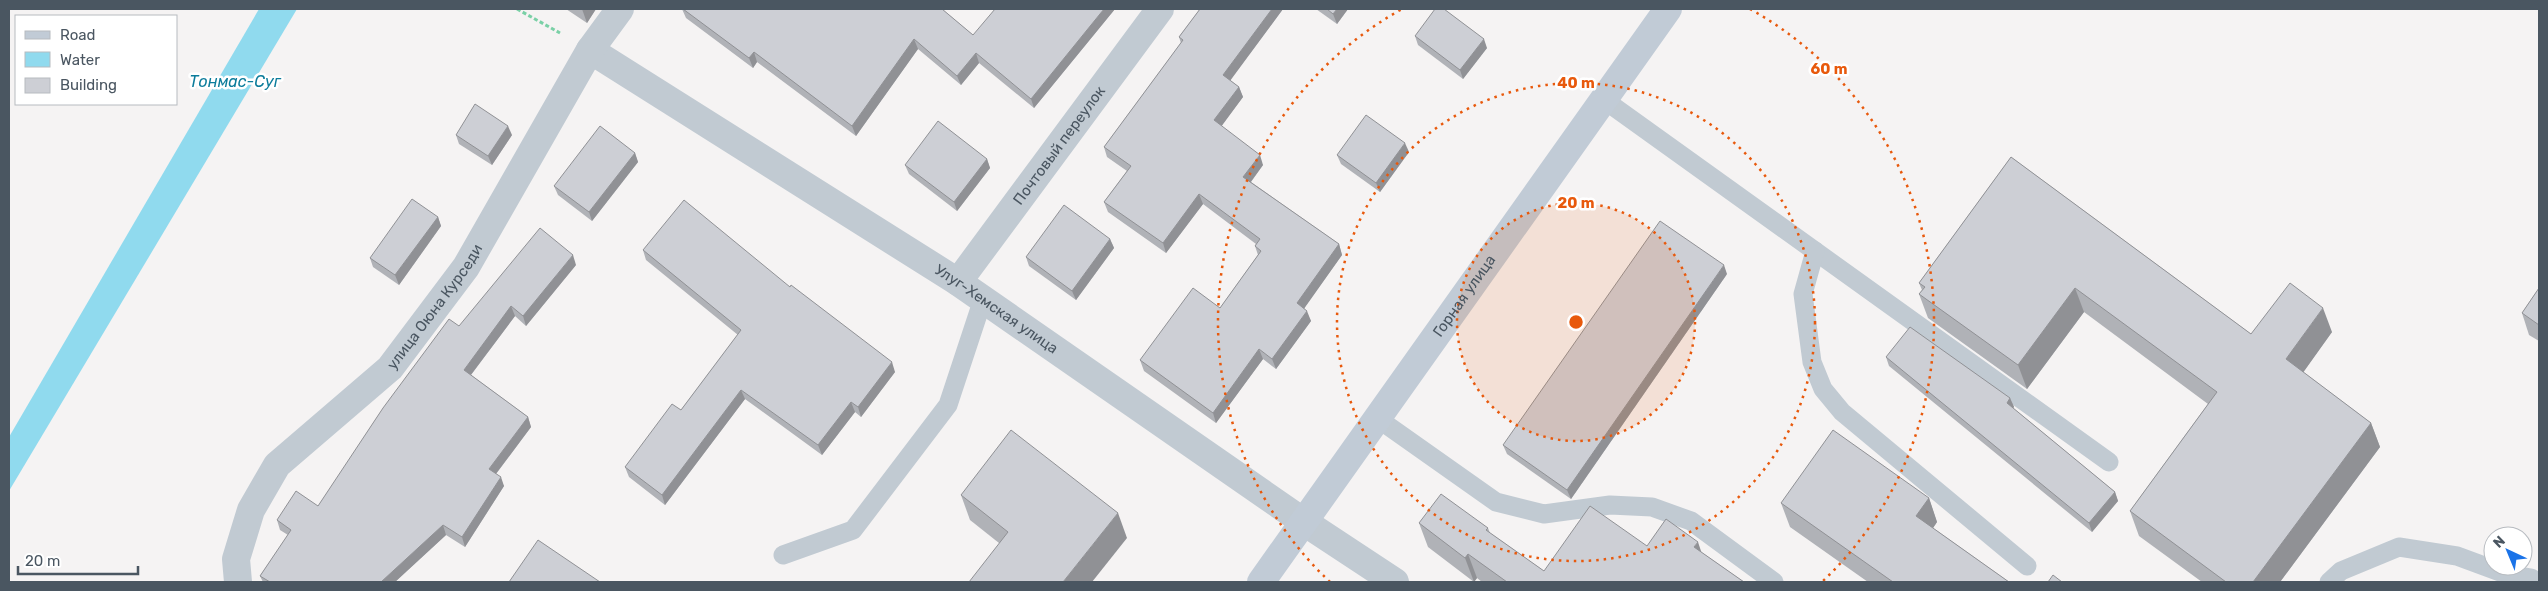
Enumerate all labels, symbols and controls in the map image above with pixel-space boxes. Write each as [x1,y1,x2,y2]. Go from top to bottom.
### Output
legend [15,15,178,105]
text: Road [60,26,96,44]
text: Water [60,51,100,69]
text: 60 m [1811,60,1847,78]
water label: Тонмас-Суг [189,72,282,91]
text: 40 m [1557,74,1595,92]
text: Building [60,76,117,94]
street label: Почтовый переулок [1009,82,1109,208]
text: 20 m [1558,194,1594,212]
street label: улица Оюна Курседи [383,241,486,373]
street label: Горная улица [1429,251,1499,340]
street label: Улуг-Хемская улица [931,261,1061,358]
centre of rings [1567,313,1585,331]
north arrow [2483,526,2533,576]
text: N [2490,532,2509,552]
scale bar [18,544,138,576]
text: 20 m [25,552,60,570]

